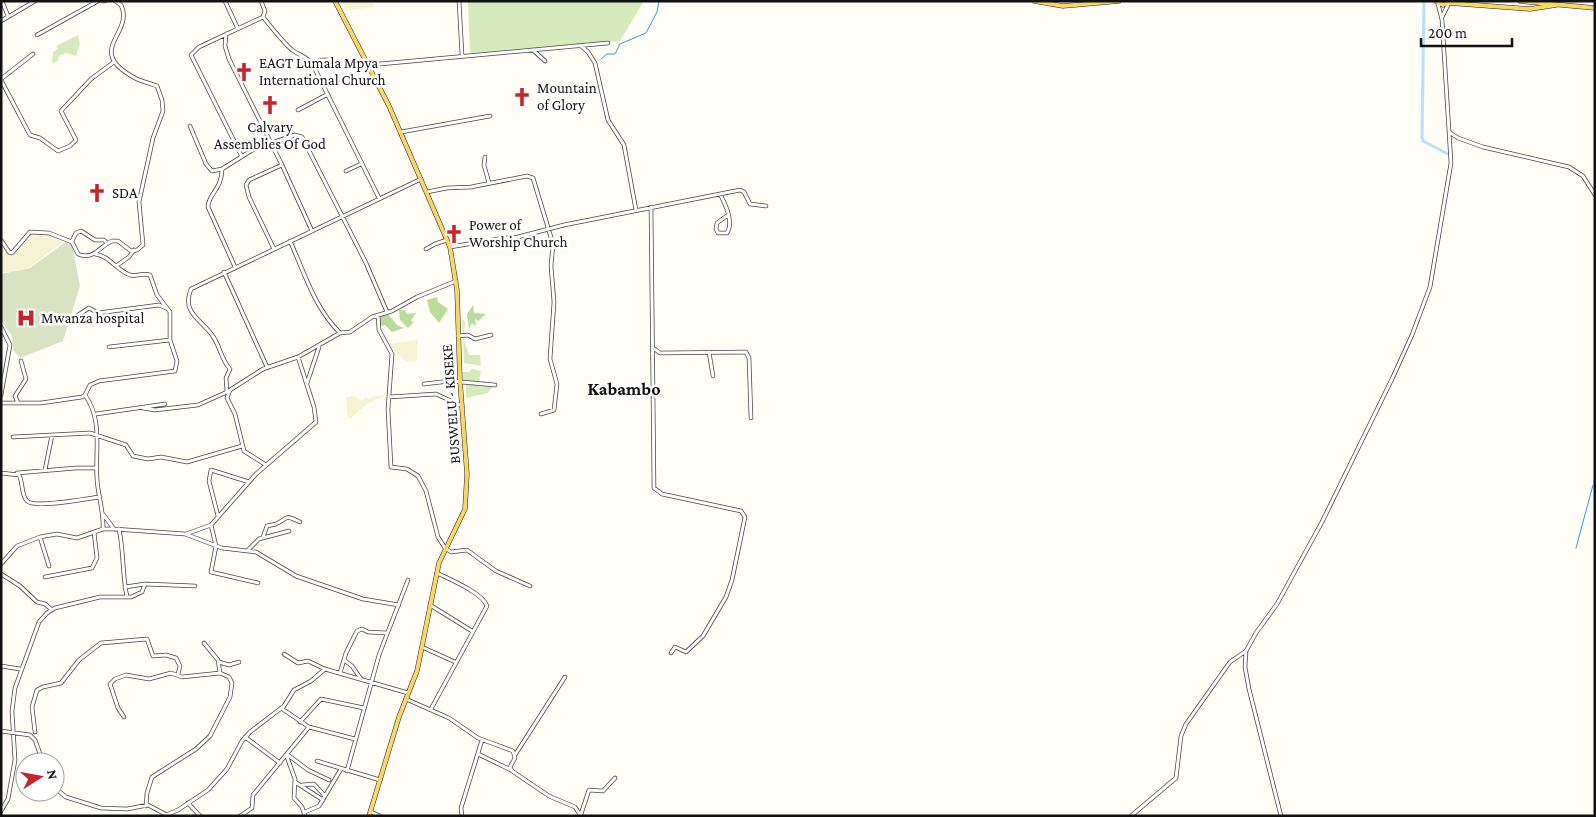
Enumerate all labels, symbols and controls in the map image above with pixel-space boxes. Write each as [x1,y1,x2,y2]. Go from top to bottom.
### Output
scale bar [1421,15,1512,47]
text: 200 m [1428,25,1467,41]
place label: EAGT Lumala Mpya International Church [259,55,386,88]
church icon: EAGT Lumala Mpya International Church [233,61,255,83]
place label: Mountain of Glory [537,80,597,114]
church icon: Mountain of Glory [511,86,533,108]
church icon: Calvary Assemblies Of God [259,94,281,116]
place label: Calvary Assemblies Of God [214,119,326,152]
church icon: SDA [86,182,108,204]
place label: SDA [112,185,138,201]
place label: Power of Worship Church [469,217,567,251]
church icon: Power of Worship Church [443,223,465,245]
hospital icon: Mwanza hospital [15,307,37,329]
place label: Mwanza hospital [41,310,145,327]
street label: BUSWELU - KISEKE [439,344,463,464]
district label: Kabambo [587,379,661,399]
north arrow [15,752,65,802]
text: N [44,768,62,781]

